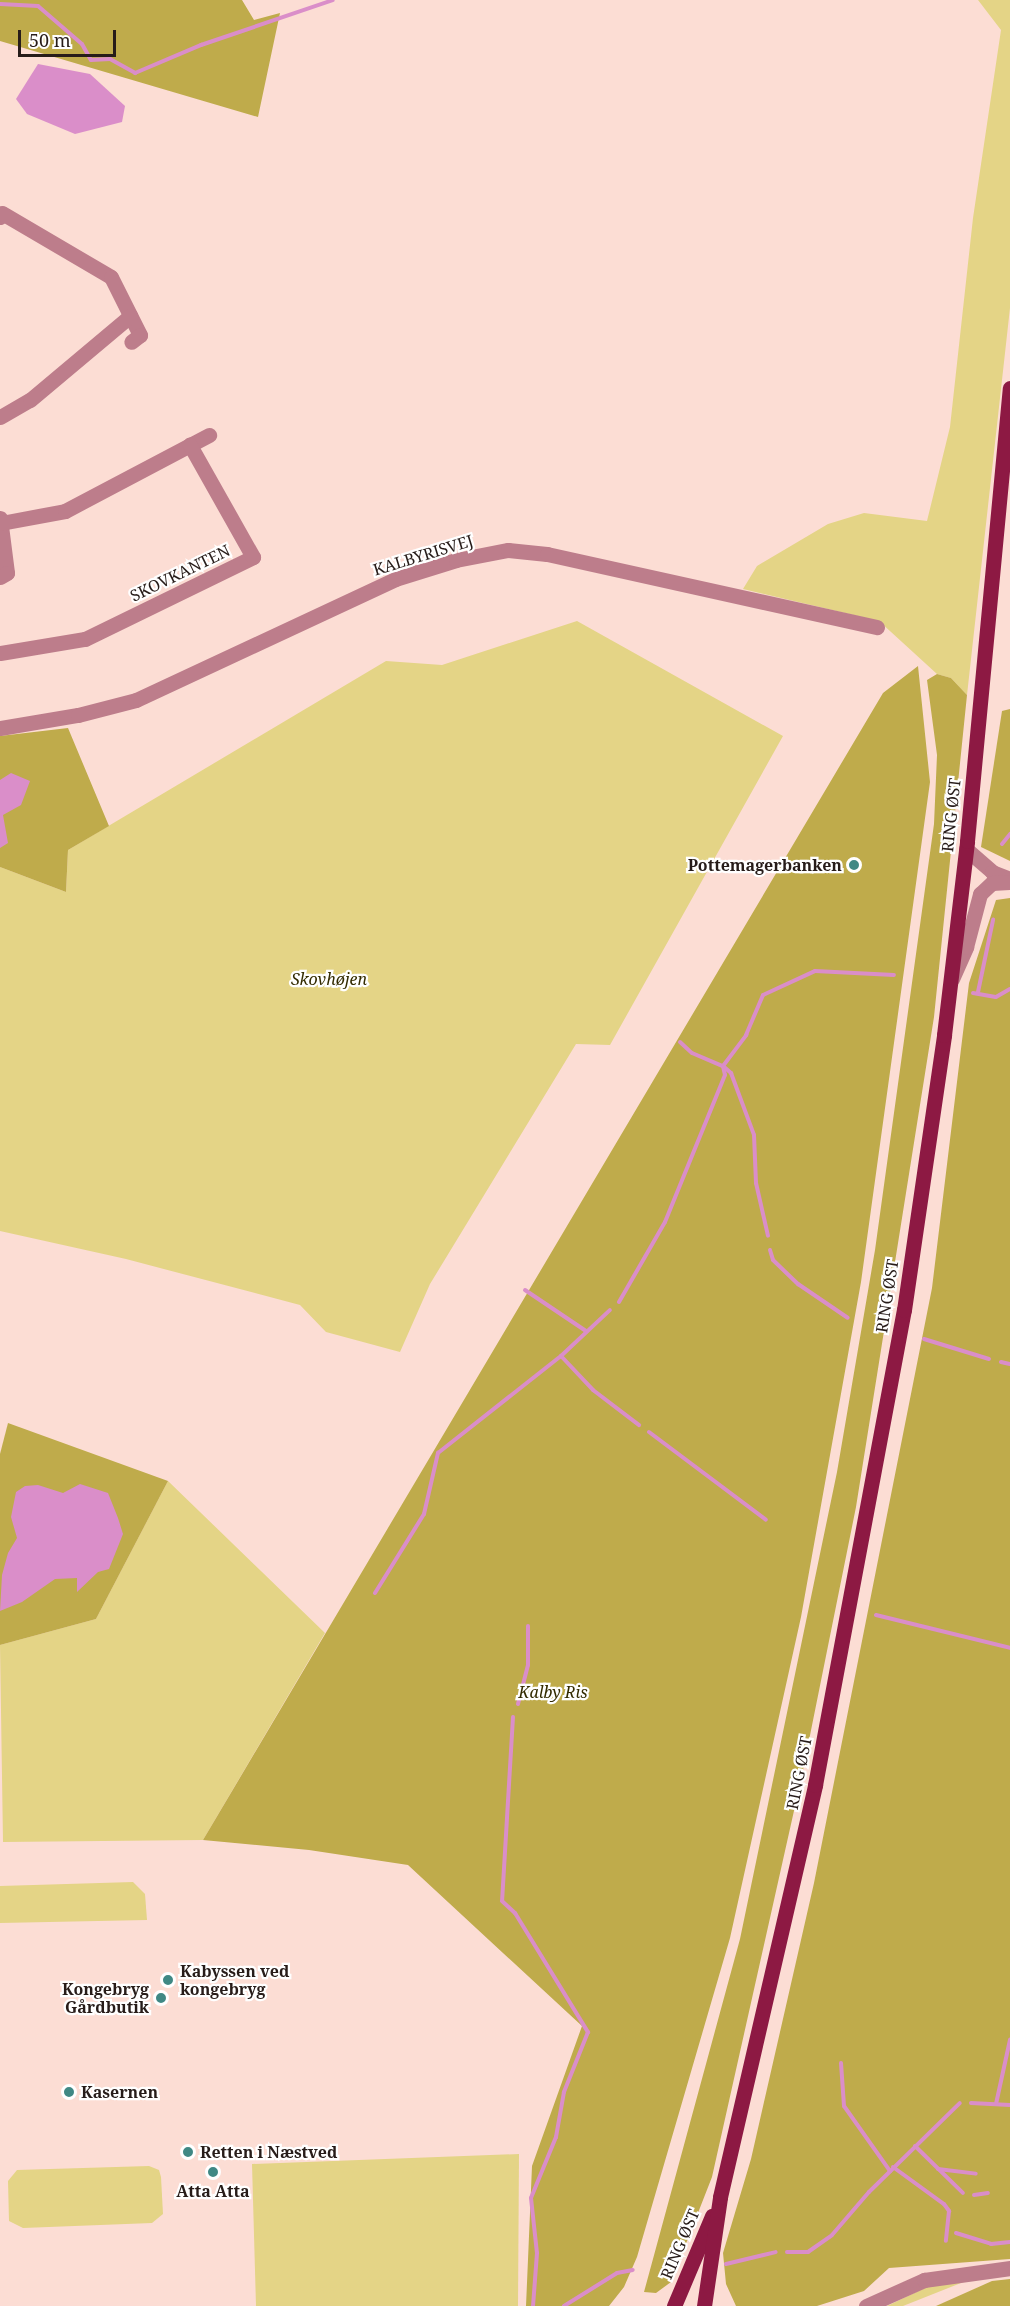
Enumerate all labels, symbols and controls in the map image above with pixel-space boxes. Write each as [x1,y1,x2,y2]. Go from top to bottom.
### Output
scale bar [21,18,118,56]
text: 50 m [29,28,71,52]
street label: KALBYRISVEJ [371,531,475,579]
street label: SKOVKANTEN [127,541,233,605]
street label: RING ØST [938,777,964,853]
place label: Pottemagerbanken [688,855,842,875]
marker: Pottemagerbanken [847,858,861,872]
park label: Skovhøjen [291,969,367,989]
street label: RING ØST [872,1258,902,1334]
park label: Kalby Ris [518,1682,588,1702]
street label: RING ØST [782,1735,816,1811]
place label: Kabyssen ved kongebryg [180,1961,289,1999]
marker: Kabyssen ved kongebryg [161,1973,175,1987]
place label: Kongebryg Gårdbutik [62,1979,149,2017]
marker: Kongebryg Gårdbutik [154,1991,168,2005]
place label: Kasernen [81,2082,158,2102]
marker: Kasernen [62,2085,76,2099]
place label: Retten i Næstved [200,2142,337,2162]
marker: Retten i Næstved [181,2145,195,2159]
marker: Atta Atta [206,2165,220,2179]
place label: Atta Atta [176,2181,250,2201]
street label: RING ØST [657,2206,703,2282]

